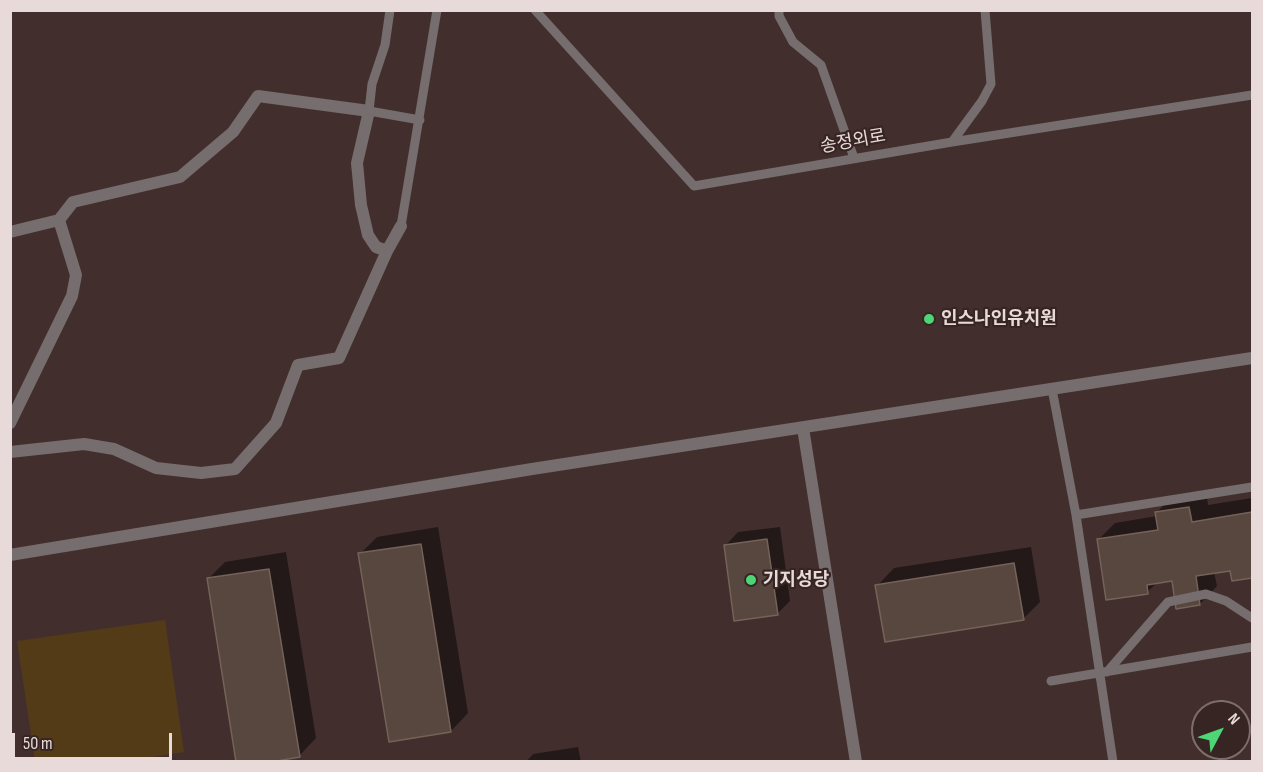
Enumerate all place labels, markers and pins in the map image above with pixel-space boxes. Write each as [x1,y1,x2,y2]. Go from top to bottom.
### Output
place label: 인스나인유치원 [941,308,1057,330]
marker: 인스나인유치원 [922,312,936,326]
place label: 기지성당 [763,569,829,591]
marker: 기지성당 [744,573,758,587]

